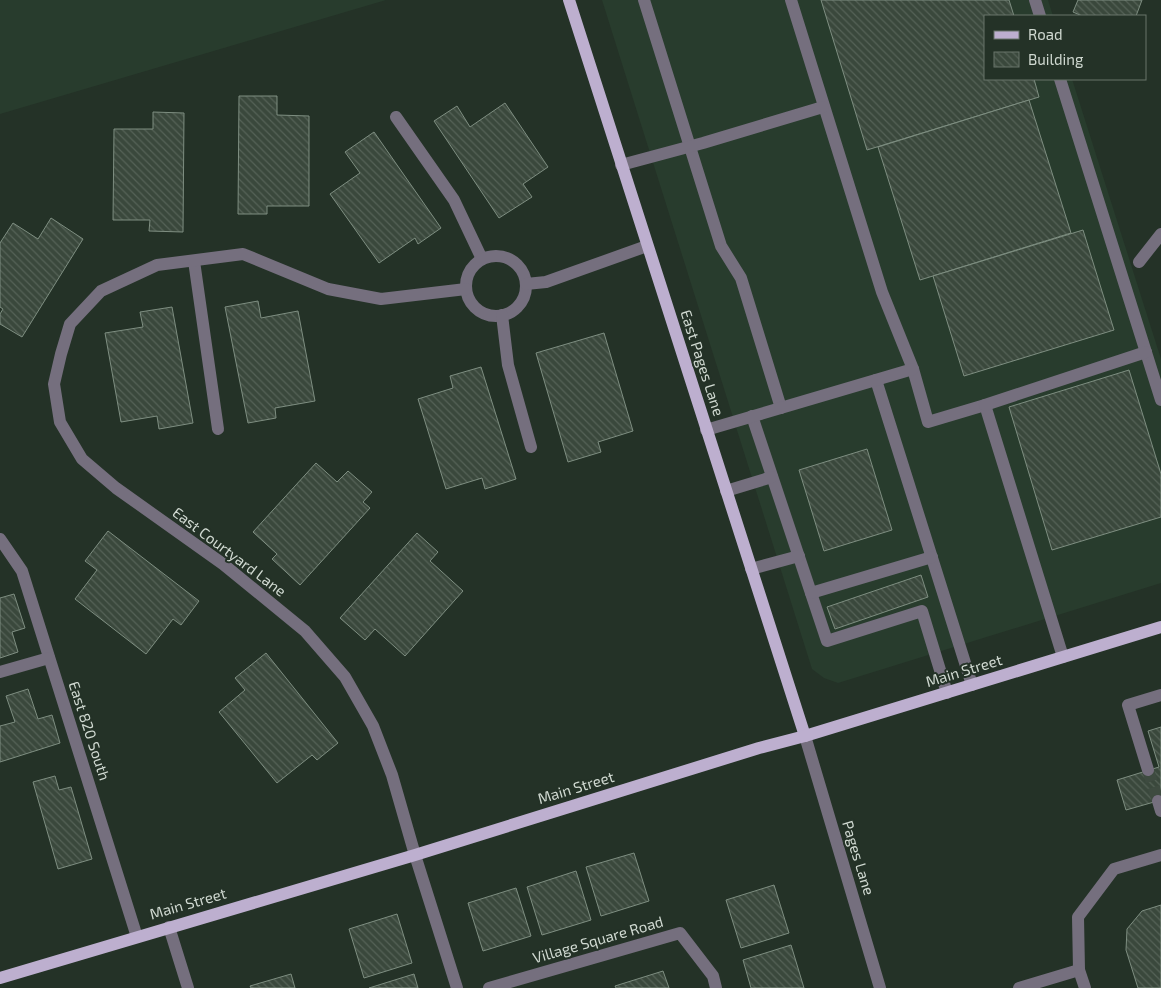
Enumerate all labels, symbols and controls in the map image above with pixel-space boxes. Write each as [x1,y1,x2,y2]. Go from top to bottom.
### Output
legend [984,15,1146,80]
text: Road [1028,25,1063,43]
text: Building [1028,50,1084,68]
street label: East Pages Lane [677,307,729,418]
street label: East Courtyard Lane [169,503,290,600]
street label: Main Street [923,650,1004,690]
street label: East 820 South [65,679,114,783]
street label: Main Street [535,767,616,807]
street label: Pages Lane [839,818,879,897]
street label: Main Street [147,883,228,923]
street label: Village Square Road [530,912,665,966]

